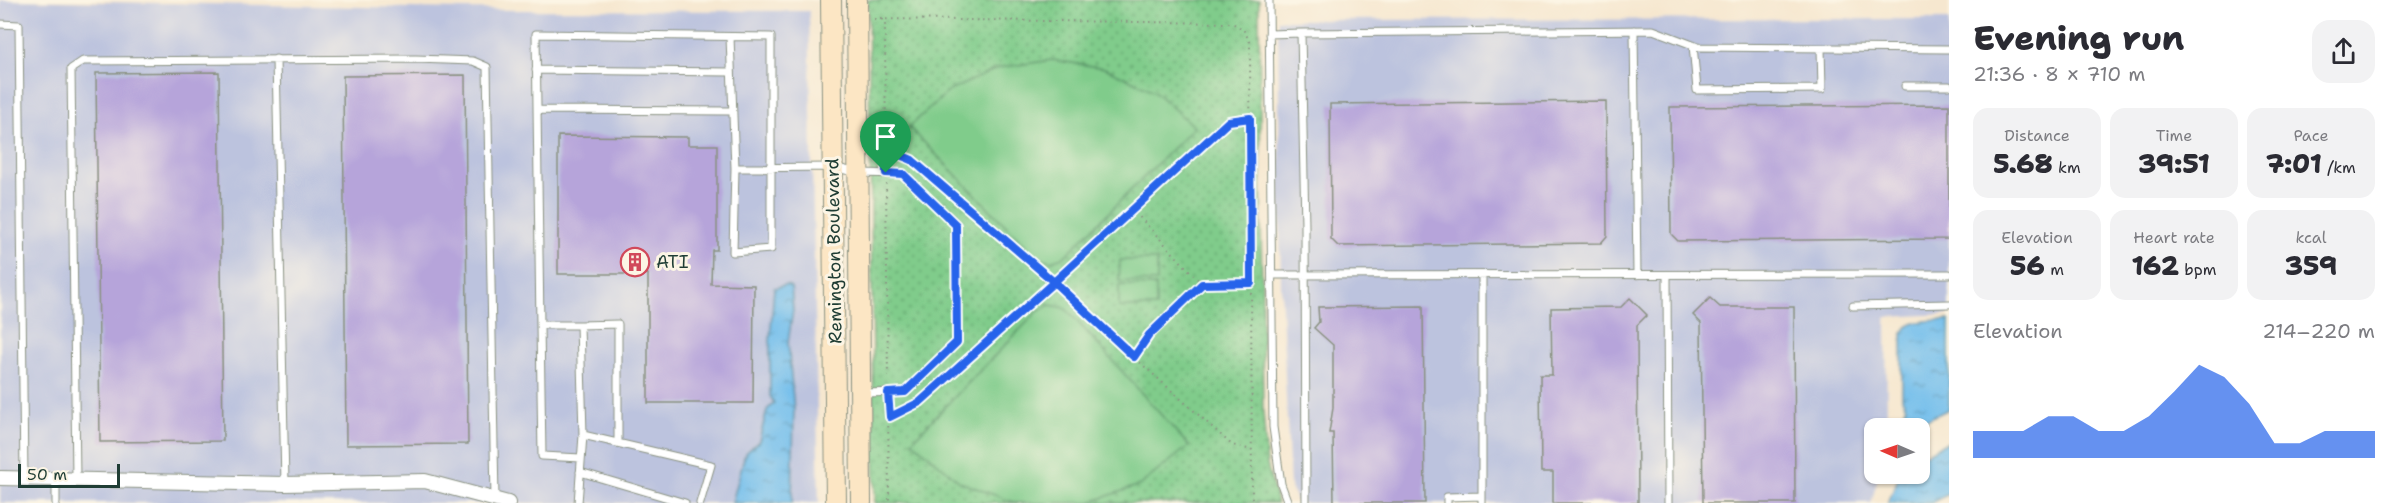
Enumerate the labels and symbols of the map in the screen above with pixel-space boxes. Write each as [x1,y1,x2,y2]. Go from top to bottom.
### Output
pin [860,111,911,173]
street label: Remington Boulevard [820,158,848,344]
building icon: ATI [619,246,651,278]
place label: ATI [656,250,689,274]
north arrow [1864,418,1930,484]
scale bar [18,461,120,488]

